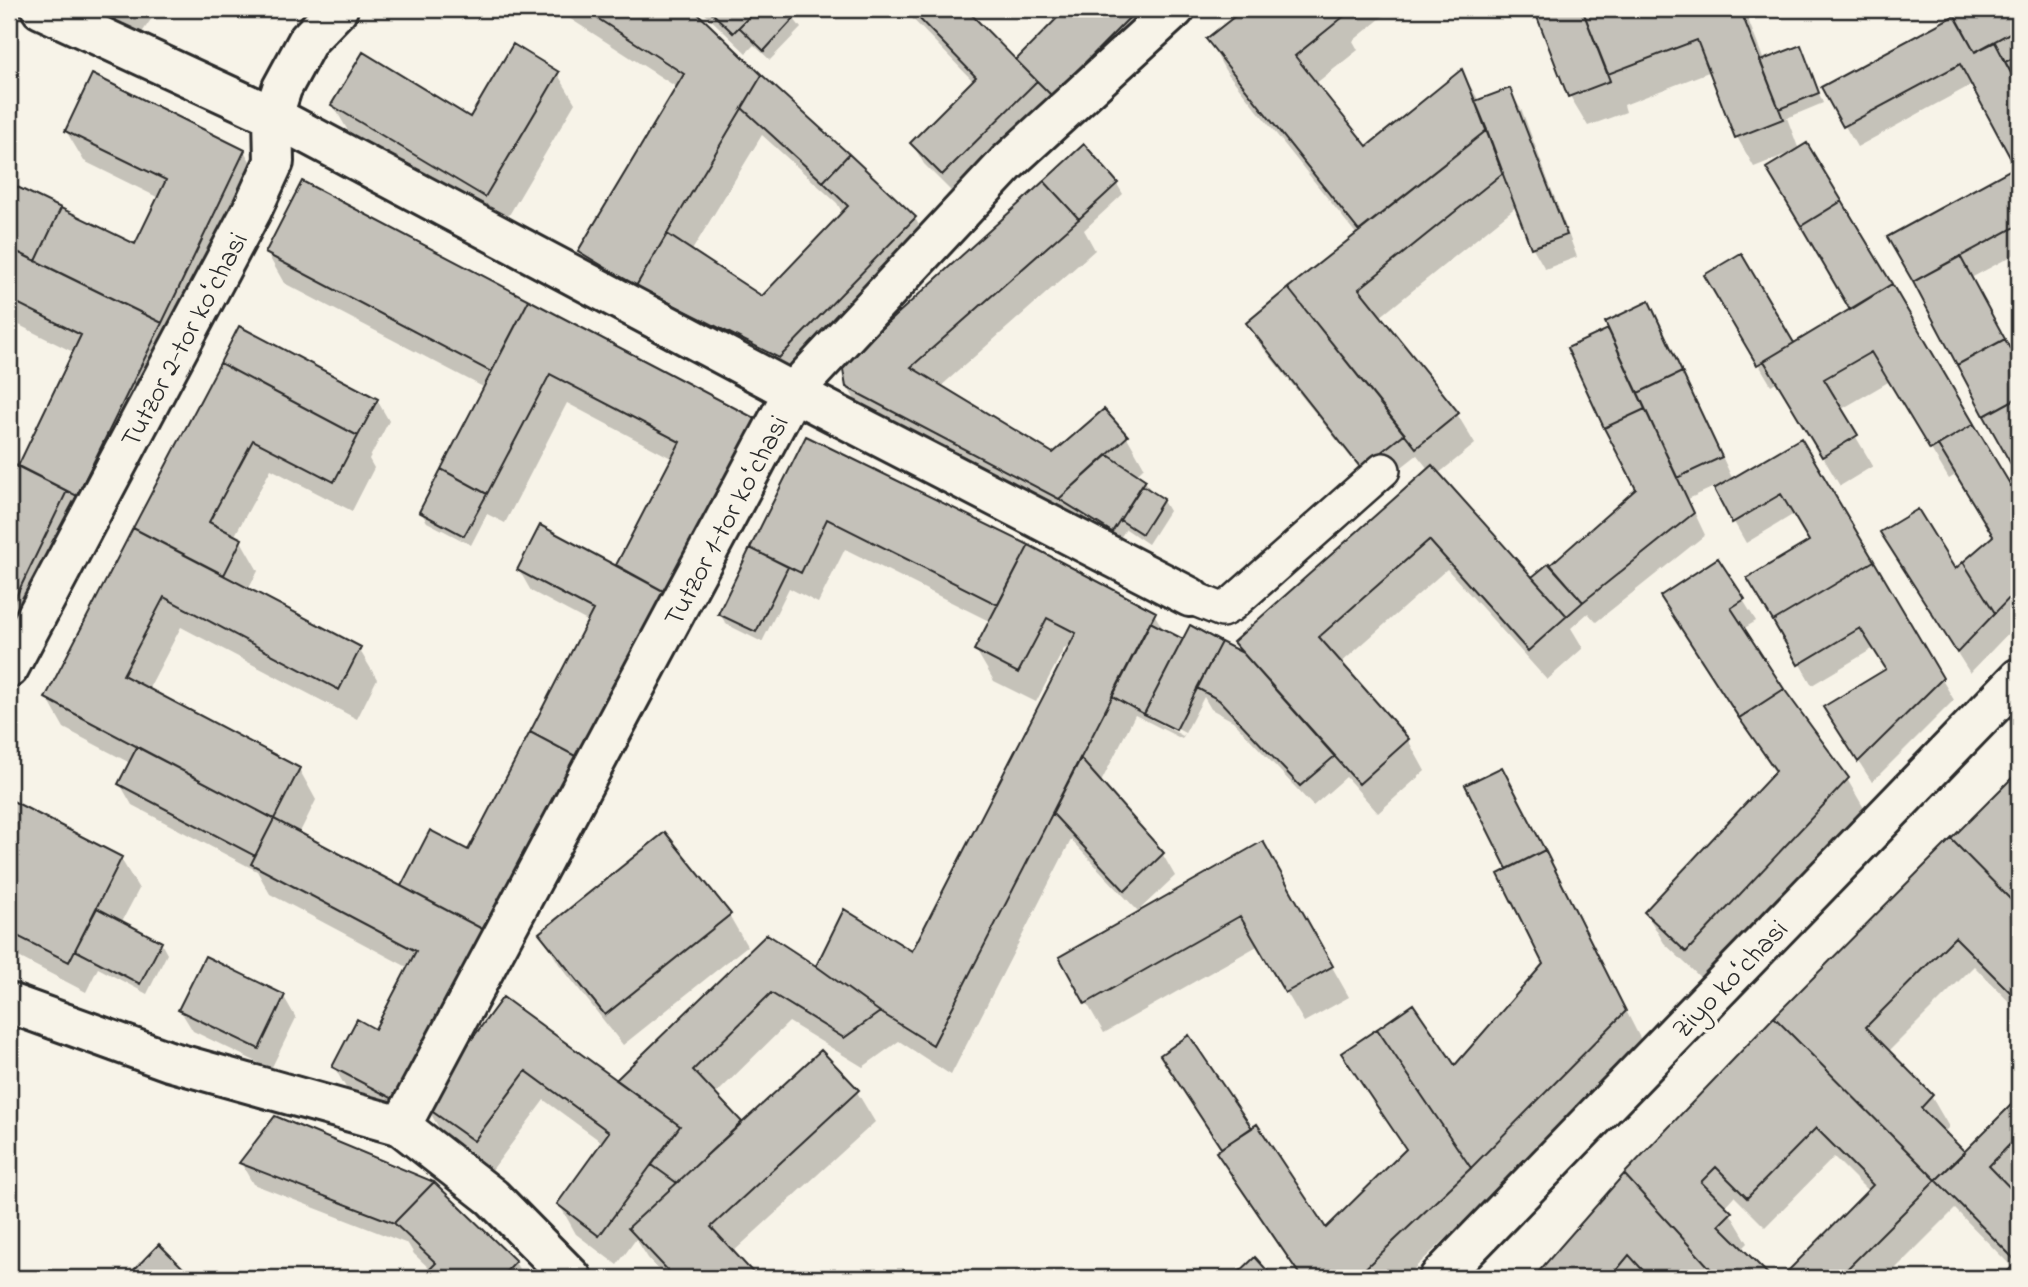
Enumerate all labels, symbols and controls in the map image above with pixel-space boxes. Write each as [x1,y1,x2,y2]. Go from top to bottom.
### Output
street label: Tutzor 2-tor koʻchasi [112,226,260,456]
street label: Tutzor 1-tor koʻchasi [655,409,801,635]
street label: Ziyo koʻchasi [1664,911,1799,1049]

